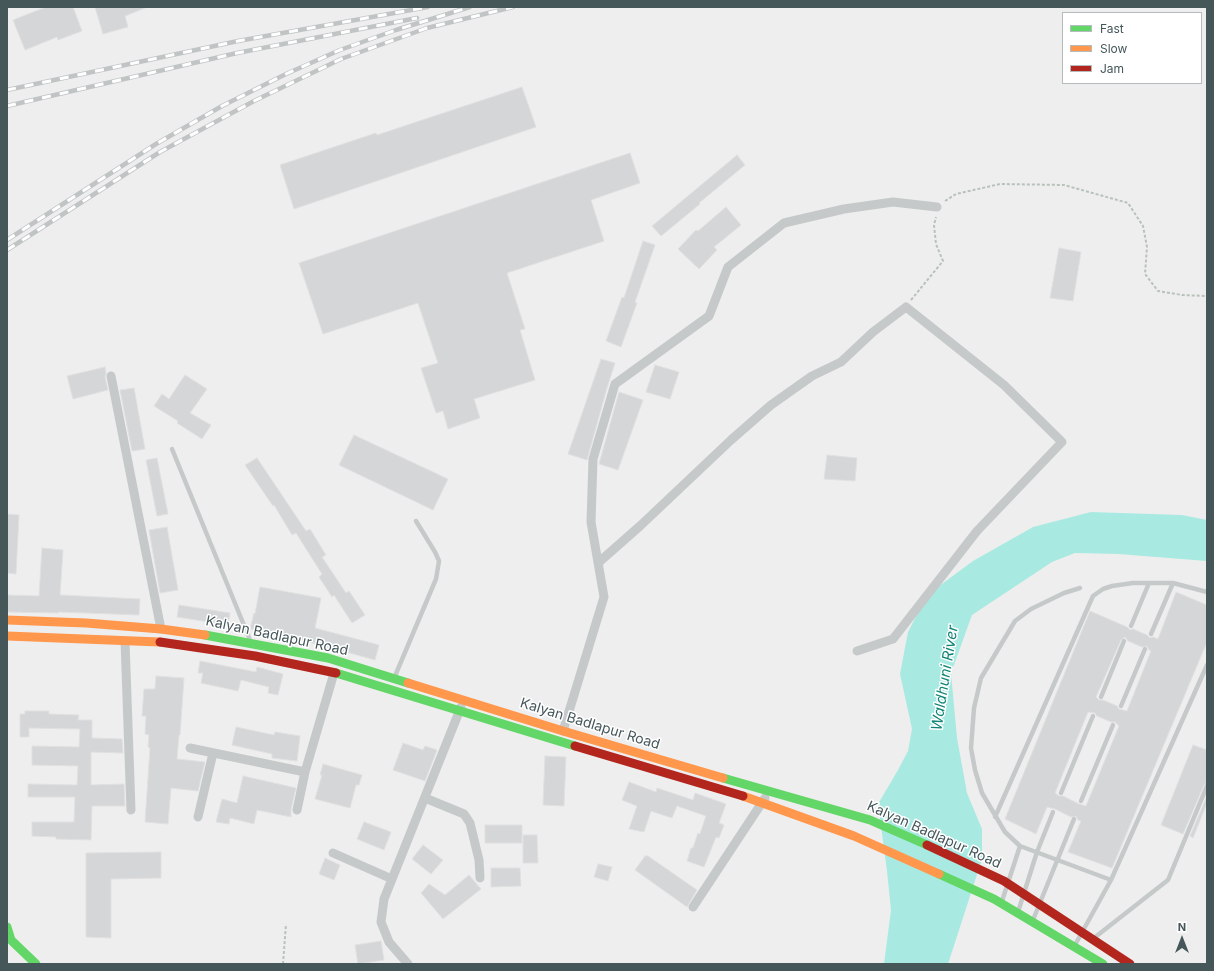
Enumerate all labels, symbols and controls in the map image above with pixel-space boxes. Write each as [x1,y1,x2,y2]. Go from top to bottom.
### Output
legend [1062,12,1202,84]
text: Fast [1100,21,1124,36]
text: Slow [1100,41,1127,56]
text: Jam [1100,61,1124,76]
street label: Kalyan Badlapur Road [204,613,350,659]
water label: Waldhuni River [928,624,962,732]
street label: Kalyan Badlapur Road [518,695,662,753]
street label: Kalyan Badlapur Road [864,798,1004,872]
north arrow [1162,919,1202,959]
text: N [1178,920,1186,934]

